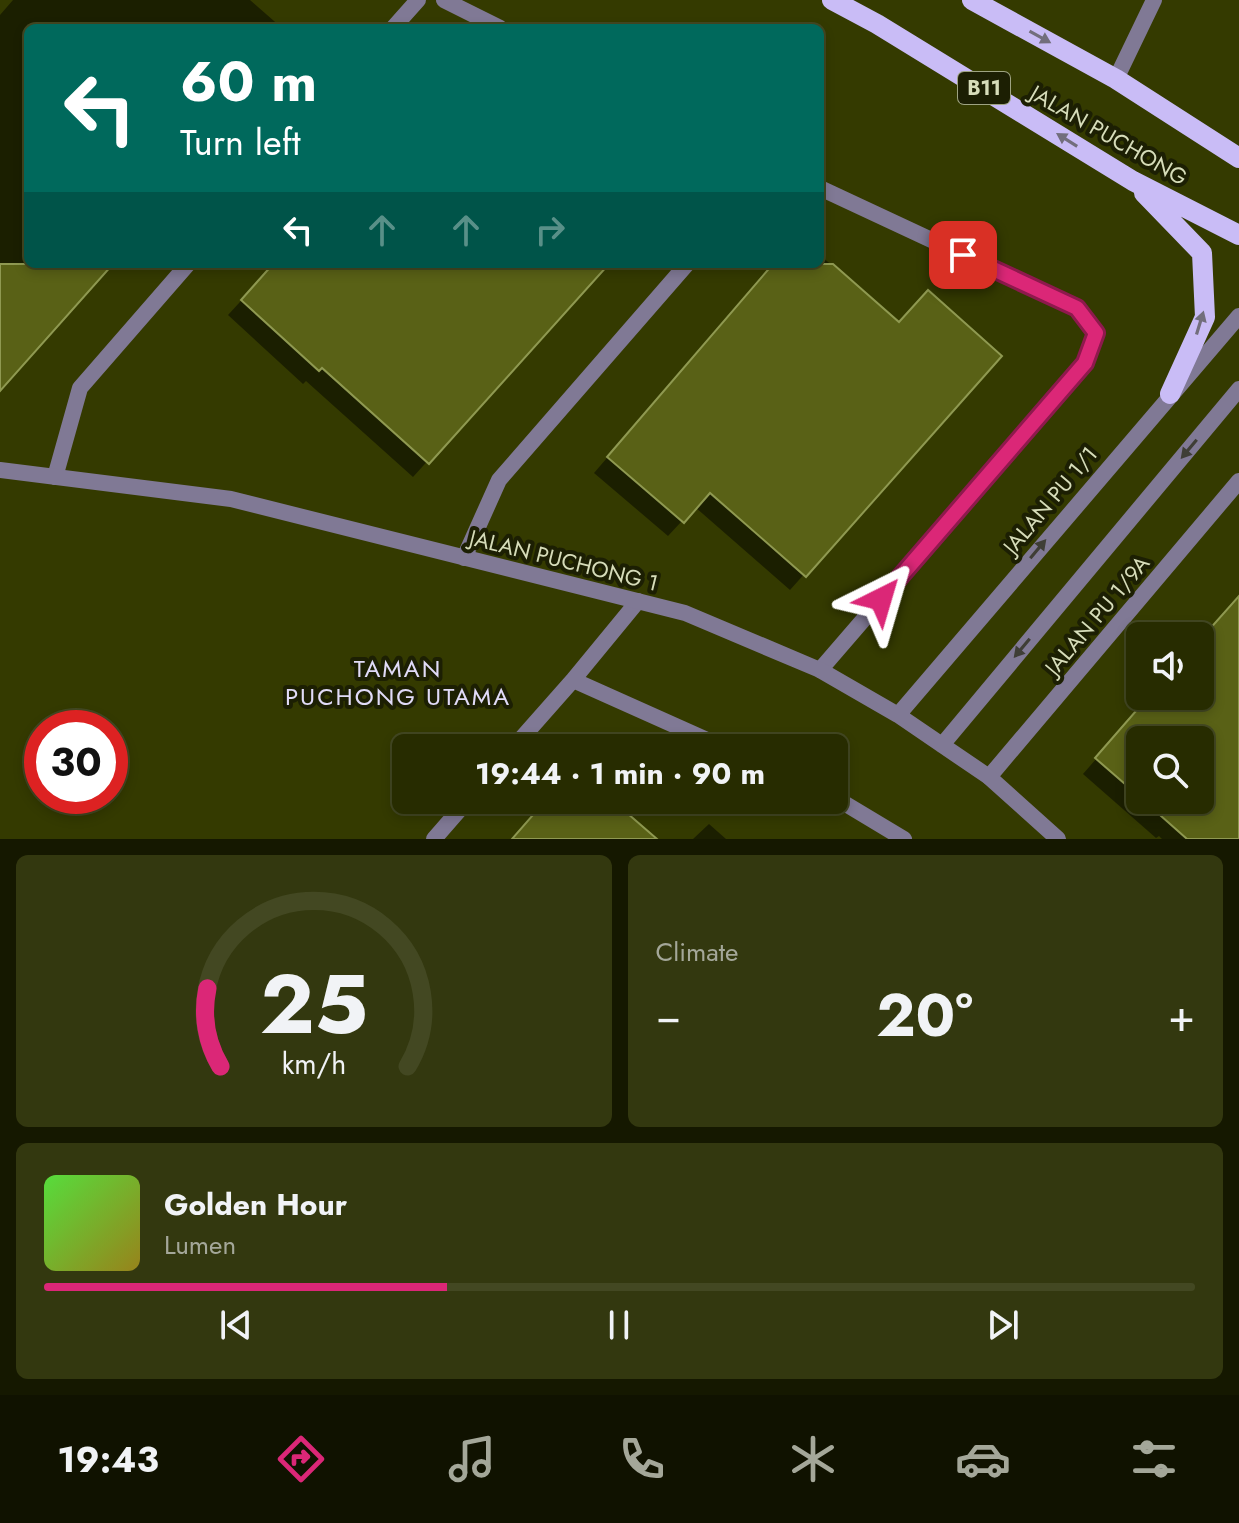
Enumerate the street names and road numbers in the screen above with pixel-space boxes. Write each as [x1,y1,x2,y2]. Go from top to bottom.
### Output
road number: B11 [958,72,1010,104]
street label: JALAN PUCHONG [1022,75,1193,193]
street label: JALAN PU 1/1 [993,439,1105,563]
street label: JALAN PUCHONG 1 [464,520,662,599]
street label: JALAN PU 1/9A [1035,548,1157,684]

